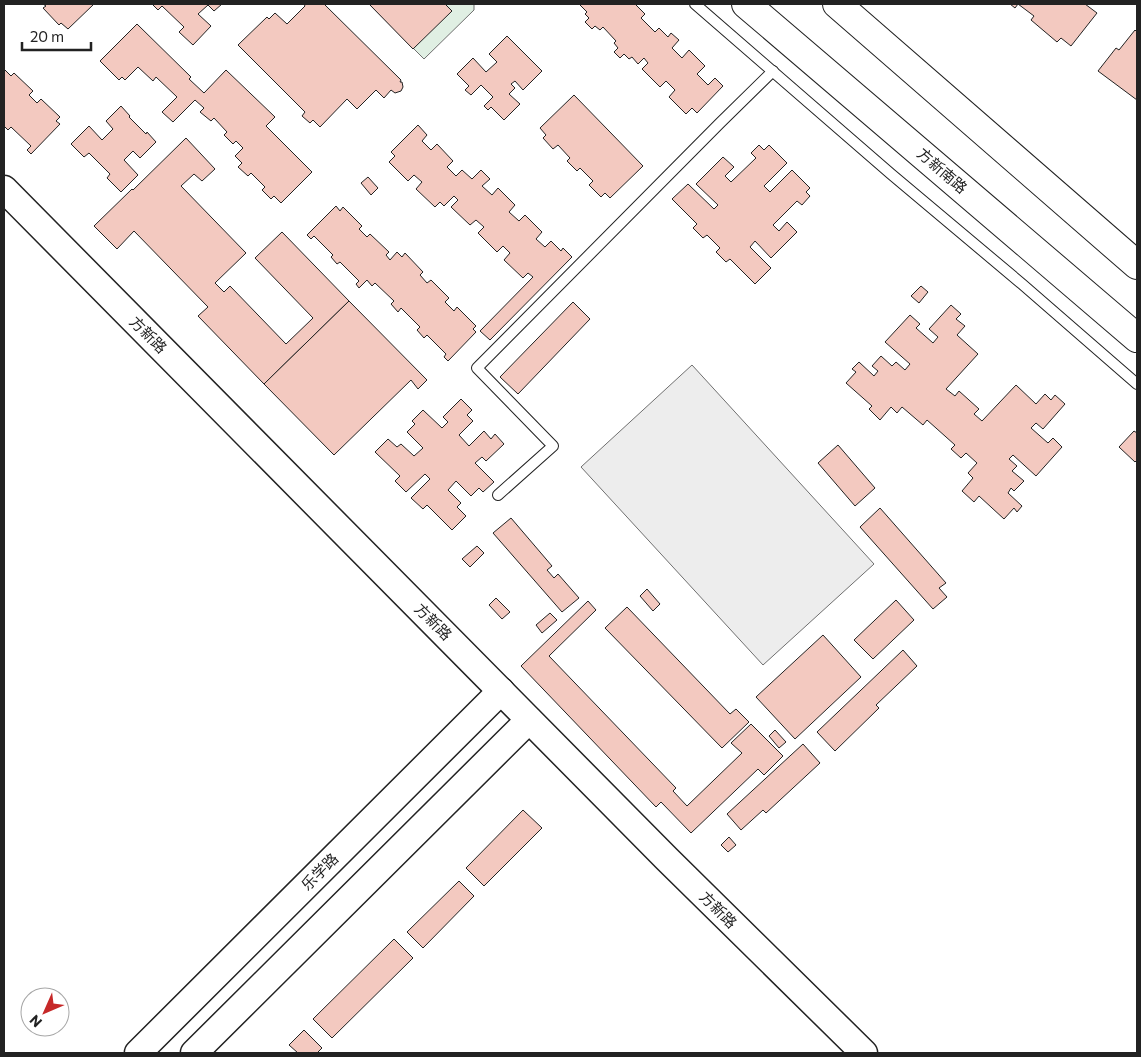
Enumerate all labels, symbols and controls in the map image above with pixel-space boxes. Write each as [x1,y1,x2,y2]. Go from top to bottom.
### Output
scale bar [22,20,91,52]
text: 20 m [30,27,64,45]
street label: 方新南路 [914,144,971,197]
street label: 方新路 [126,312,171,357]
street label: 方新路 [411,599,456,644]
street label: 乐学路 [297,849,342,894]
street label: 方新路 [696,887,741,932]
north arrow [20,987,70,1037]
text: N [26,1012,45,1031]

